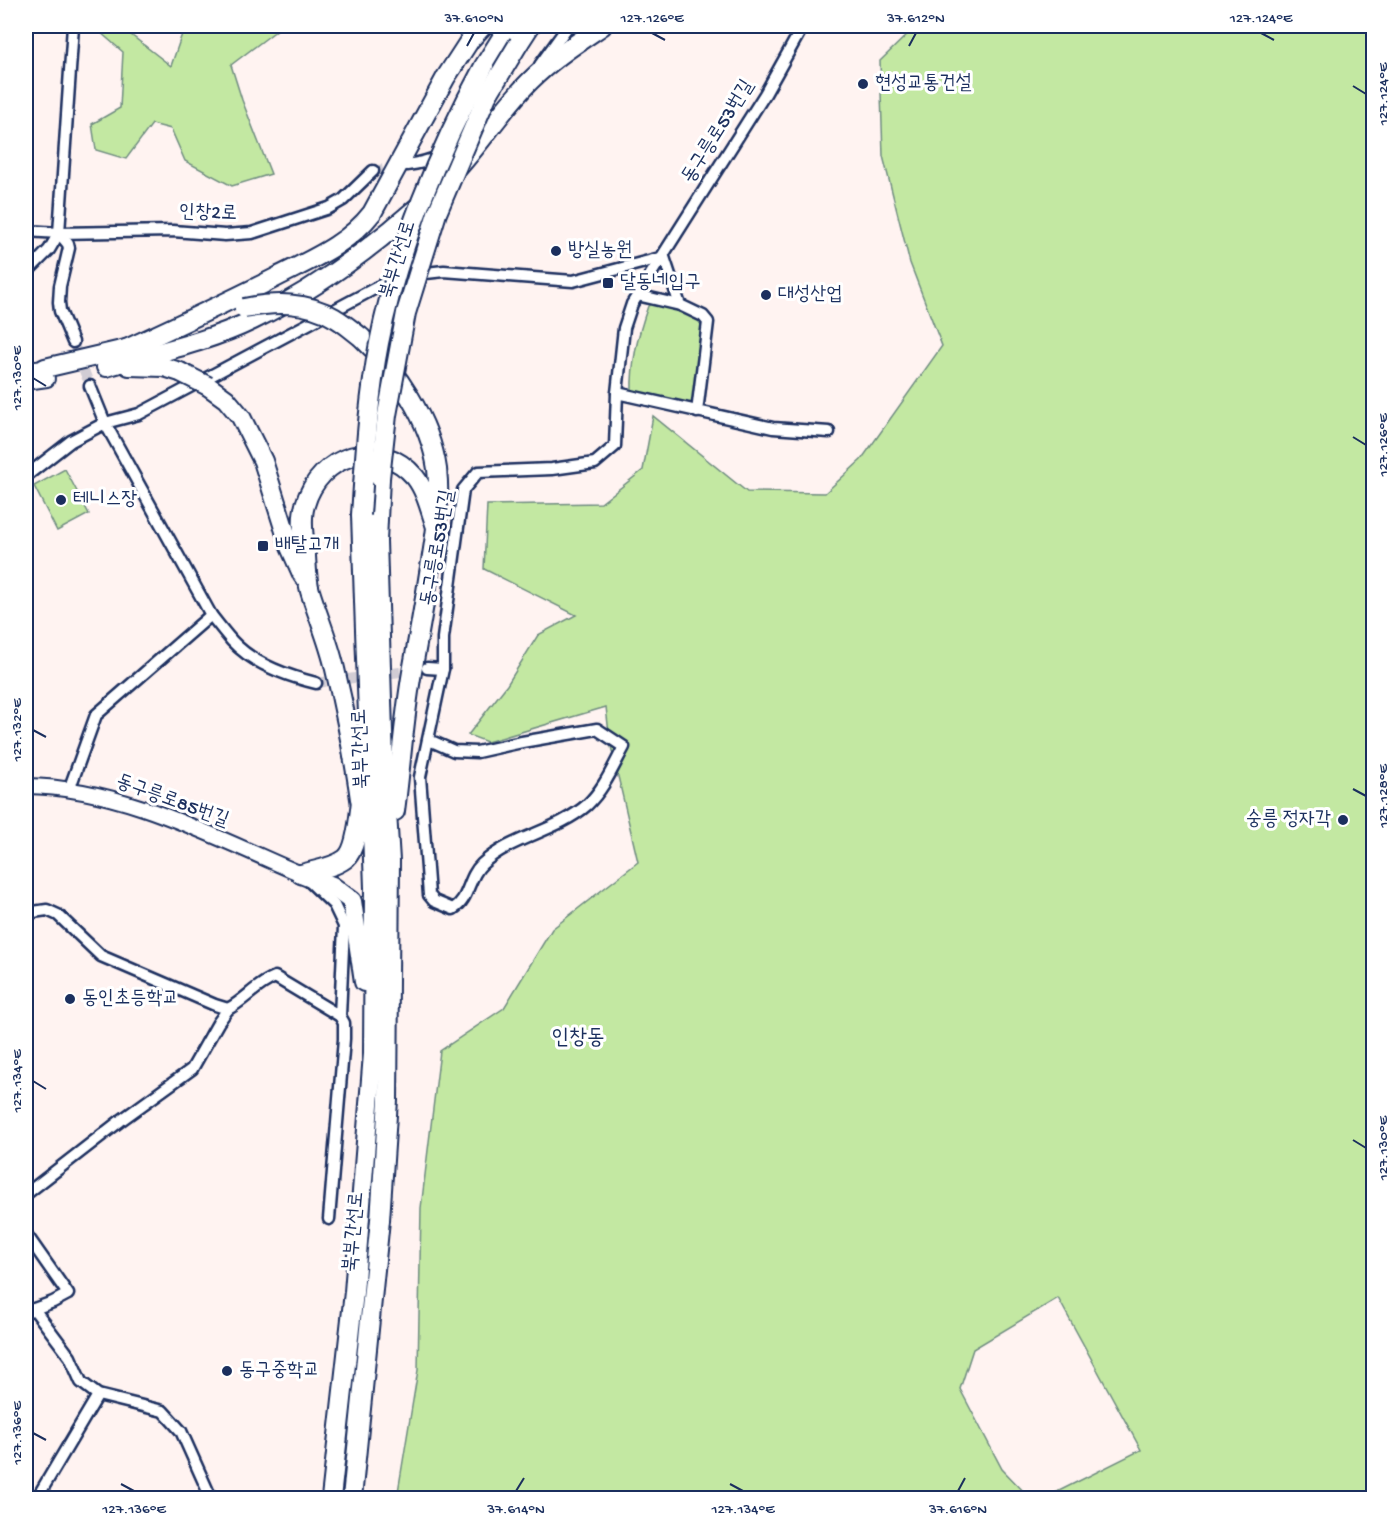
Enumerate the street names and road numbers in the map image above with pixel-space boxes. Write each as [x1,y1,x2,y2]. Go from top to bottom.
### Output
street label: 동구릉로53번길 [677,76,760,188]
street label: 인창2로 [179,201,237,227]
street label: 북부간선로 [376,218,422,302]
street label: 동구릉로53번길 [416,488,461,608]
street label: 북부간선로 [349,708,375,790]
street label: 동구릉로85번길 [113,770,232,833]
street label: 북부간선로 [340,1191,370,1273]

